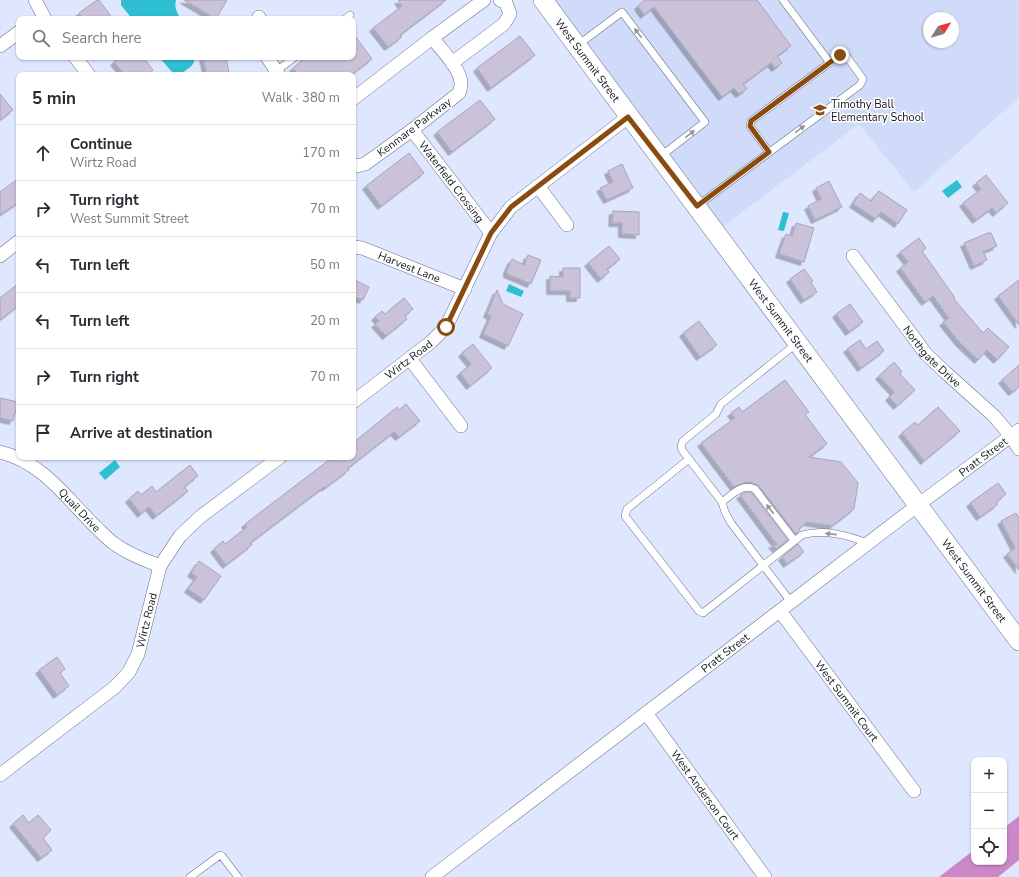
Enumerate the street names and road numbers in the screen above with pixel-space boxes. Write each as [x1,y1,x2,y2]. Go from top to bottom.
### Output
street label: West Summit Street [551,16,623,105]
street label: Kenmare Parkway [374,94,455,160]
street label: Waterfield Crossing [415,138,487,226]
street label: Harvest Lane [376,248,443,286]
street label: West Summit Street [745,276,816,366]
street label: Northgate Drive [899,323,964,391]
street label: Wirtz Road [382,337,436,383]
street label: Pratt Street [956,434,1011,480]
street label: Quail Drive [55,485,104,536]
street label: West Summit Street [938,536,1010,626]
street label: Wirtz Road [133,591,161,650]
street label: Pratt Street [698,630,753,676]
street label: West Summit Court [811,657,882,745]
street label: West Anderson Court [667,747,743,843]

